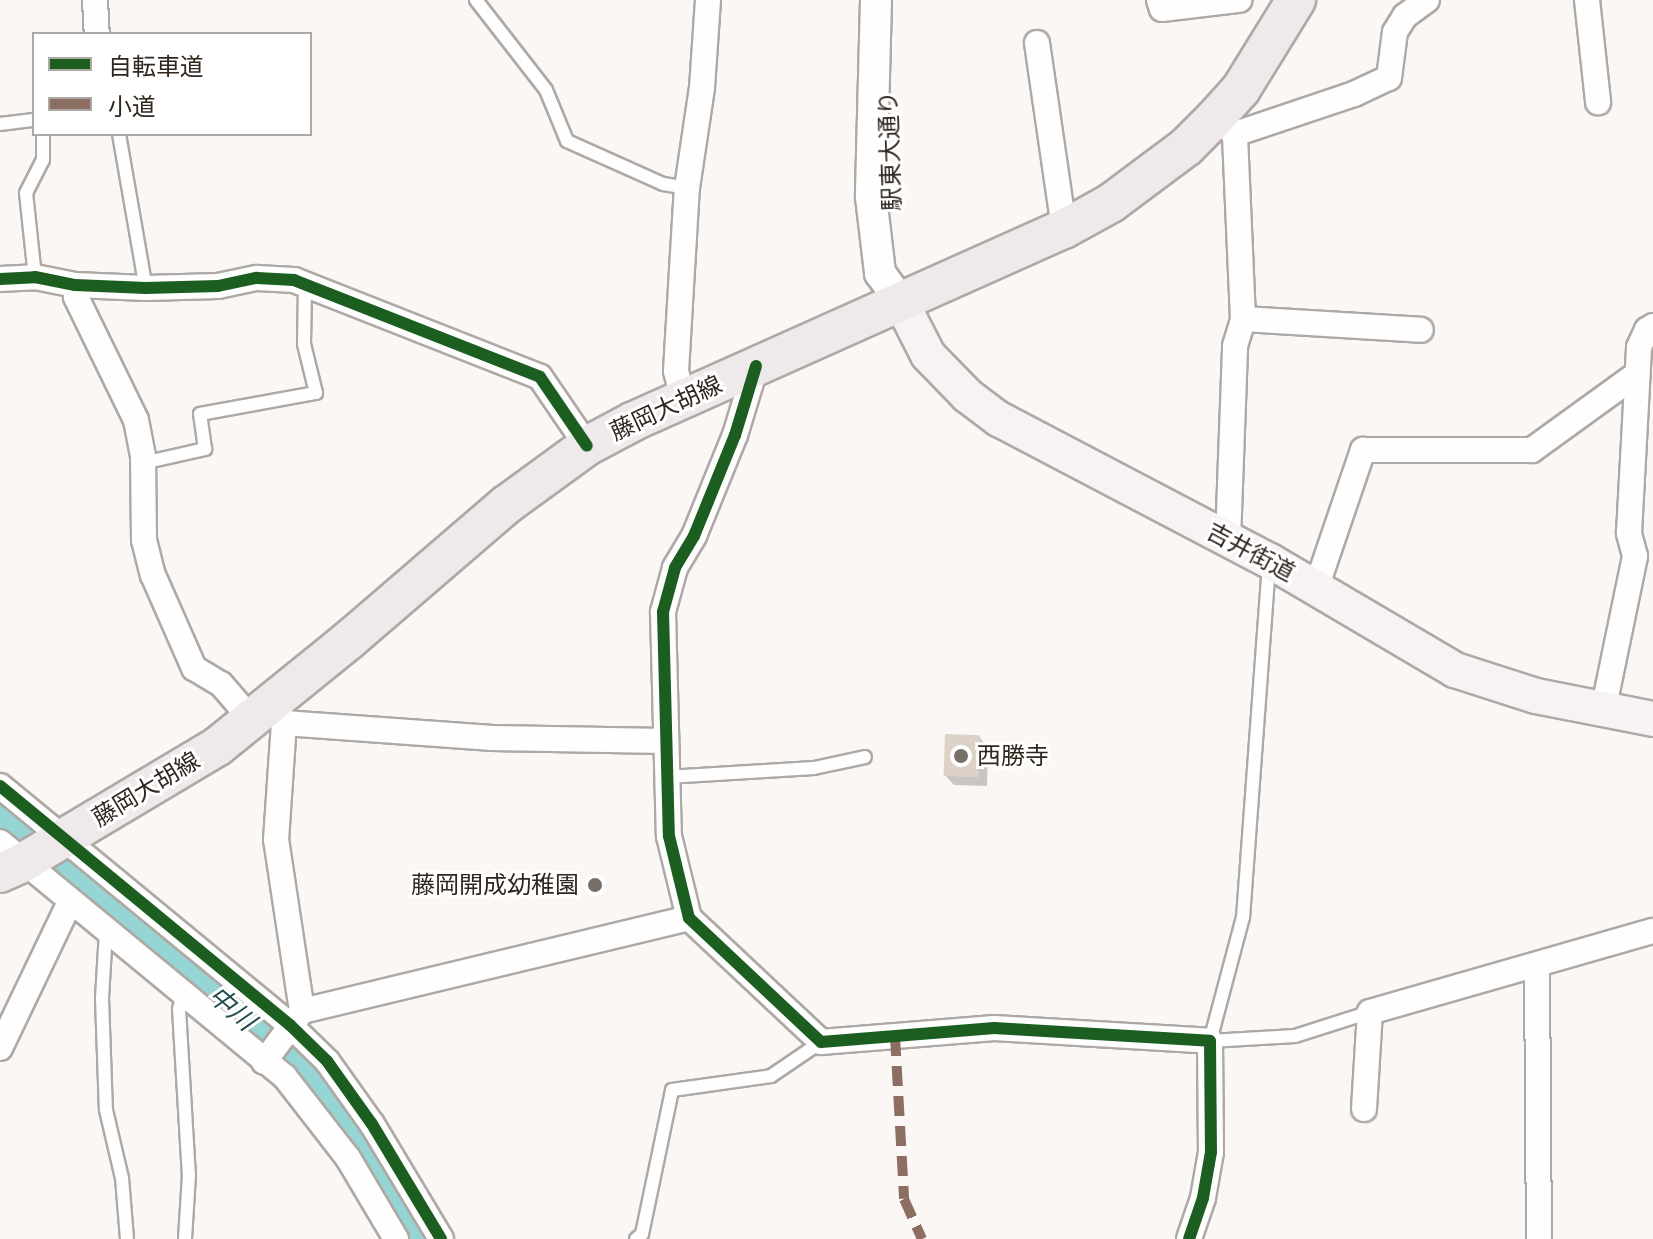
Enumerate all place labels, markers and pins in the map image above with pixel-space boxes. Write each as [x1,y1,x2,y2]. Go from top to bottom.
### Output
place label: 西勝寺 [977,742,1049,770]
marker: 西勝寺 [952,747,970,765]
place label: 藤岡開成幼稚園 [411,871,579,899]
marker: 藤岡開成幼稚園 [586,876,604,894]

